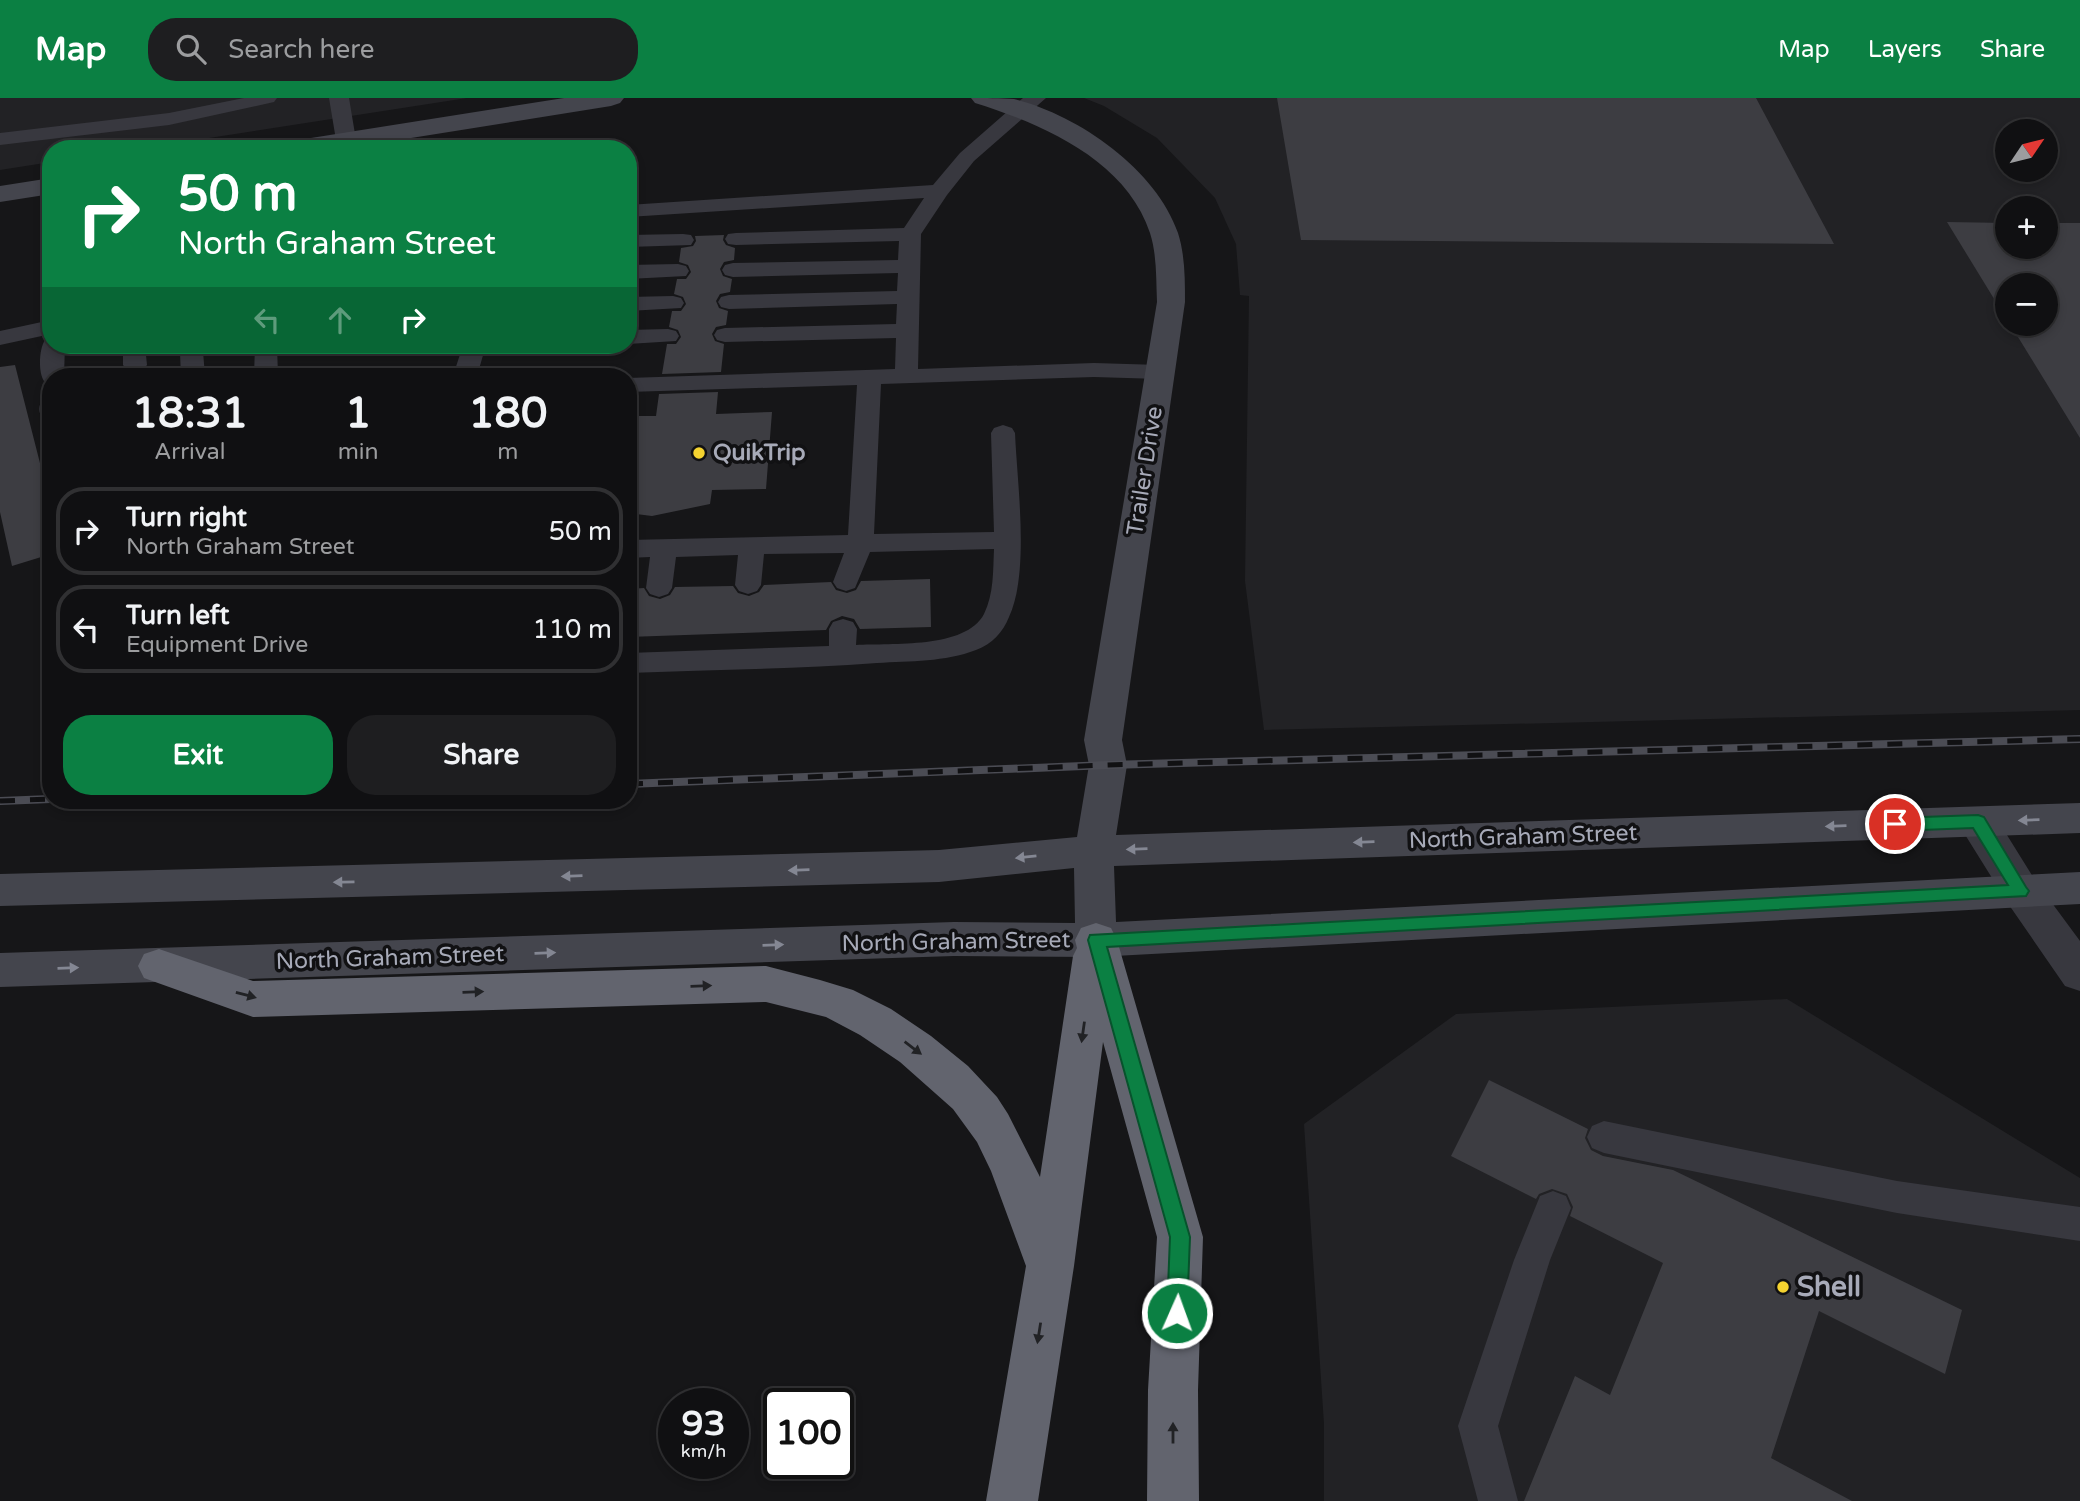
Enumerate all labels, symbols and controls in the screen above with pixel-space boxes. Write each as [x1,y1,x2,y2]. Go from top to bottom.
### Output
search box [148,18,638,81]
text: Map [35,30,106,69]
icon: search [172,30,210,68]
text: Search here [228,34,374,65]
text: Map [1778,35,1830,64]
text: Layers [1868,35,1942,64]
text: Share [1980,35,2045,64]
north arrow [1995,119,2058,182]
map controls [1995,119,2058,336]
text: 50 m [178,165,297,224]
icon: right [63,168,154,259]
button: + [1995,196,2058,259]
text: North Graham Street [178,225,496,263]
button: − [1995,273,2058,336]
icon: left [248,301,286,339]
icon: ahead [321,301,359,339]
icon: right [394,301,432,339]
text: 18:31 [132,388,248,439]
text: 1 [345,388,371,439]
text: 180 [468,388,547,439]
street label: Trailer Drive [1121,404,1169,538]
text: Arrival [154,438,225,466]
text: min [338,438,379,466]
text: m [497,438,518,466]
place label: QuikTrip [713,439,805,467]
marker: QuikTrip [691,445,707,461]
text: Turn right [126,502,247,533]
icon: right [67,512,105,550]
text: 50 m [549,516,612,547]
text: North Graham Street [126,533,355,561]
text: Turn left [126,600,229,631]
icon: left [67,610,105,648]
text: 110 m [532,614,612,645]
text: Equipment Drive [126,631,308,659]
button: Exit [63,715,333,795]
button: Share [347,715,616,795]
pin [1865,794,1925,854]
icon: arrive [1876,805,1914,843]
one-way arrow [2018,814,2040,825]
street label: North Graham Street [1408,819,1638,855]
one-way arrow [1825,821,1847,832]
one-way arrow [1353,836,1375,847]
one-way arrow [1125,844,1147,855]
one-way arrow [1015,852,1037,863]
one-way arrow [788,864,810,875]
one-way arrow [561,871,583,882]
one-way arrow [333,877,355,888]
street label: North Graham Street [841,926,1071,958]
street label: North Graham Street [275,940,505,976]
one-way arrow [762,940,784,951]
one-way arrow [534,947,556,958]
one-way arrow [57,962,79,974]
one-way arrow [690,980,712,992]
one-way arrow [463,987,485,998]
one-way arrow [236,990,258,1001]
one-way arrow [1078,1021,1089,1043]
one-way arrow [904,1041,922,1055]
place label: Shell [1797,1270,1861,1304]
position arrow [1140,1276,1214,1350]
marker: Shell [1775,1279,1791,1295]
one-way arrow [1033,1322,1044,1344]
speed limit sign: 100 [763,1388,854,1479]
text: 93 [682,1403,725,1445]
one-way arrow [1167,1422,1179,1444]
text: km/h [681,1440,726,1462]

